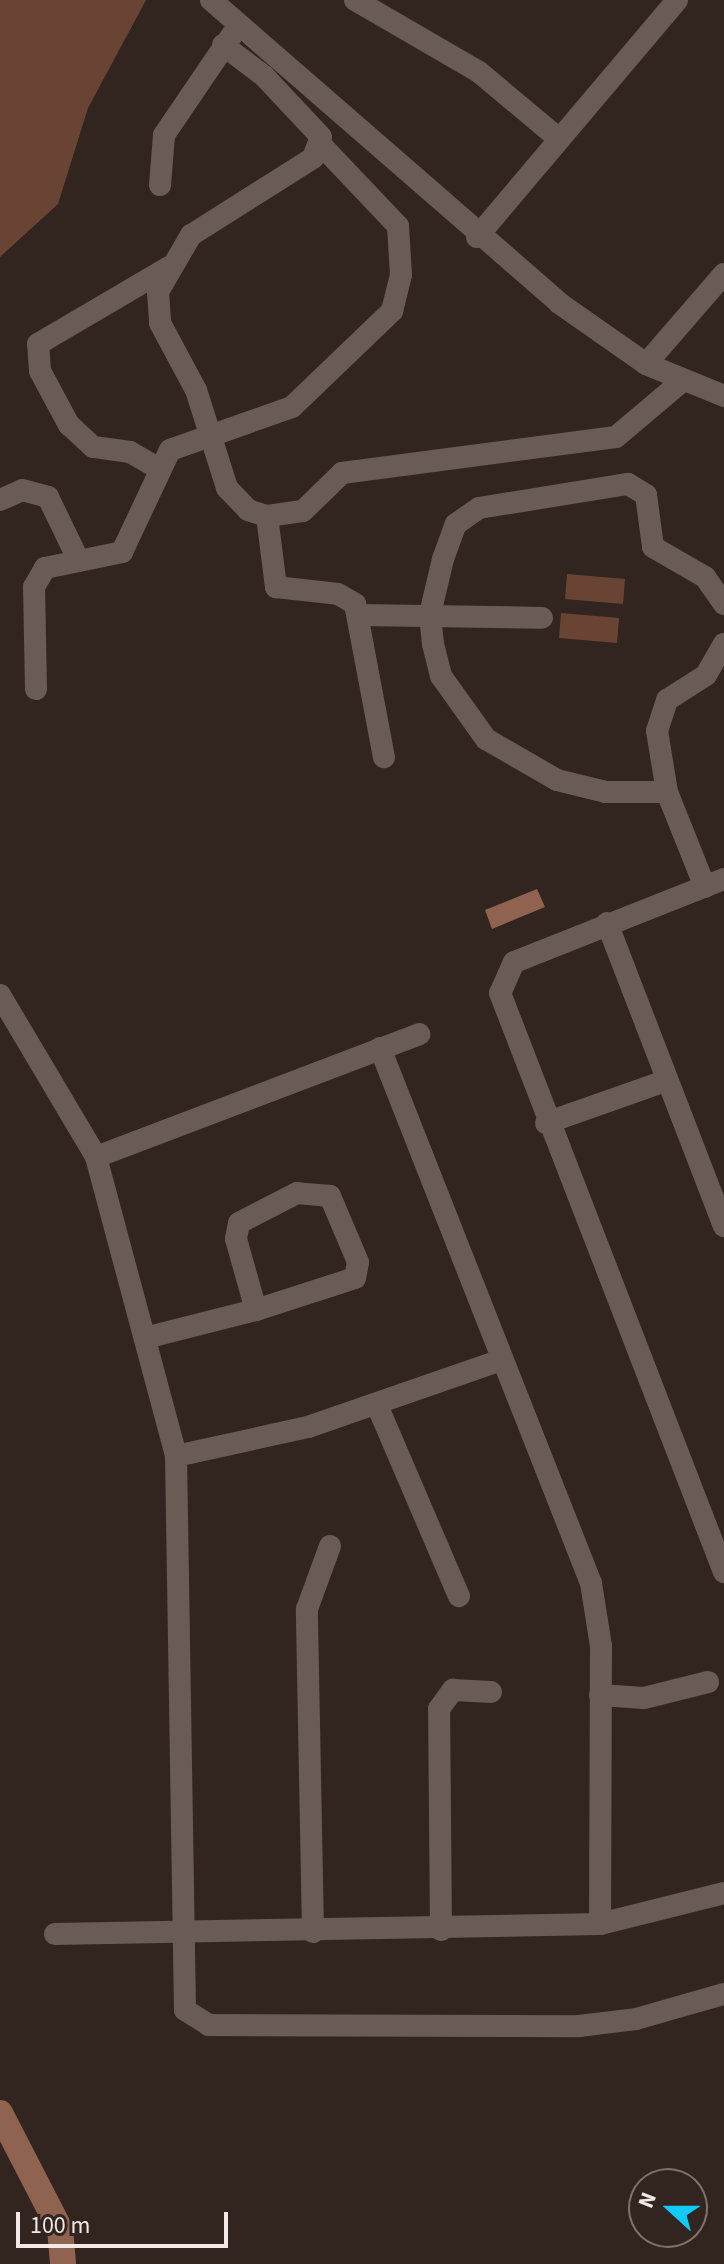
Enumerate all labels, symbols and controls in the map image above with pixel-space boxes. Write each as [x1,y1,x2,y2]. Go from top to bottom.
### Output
north arrow [628,2168,708,2248]
text: N [630,2188,665,2213]
scale bar [20,2196,232,2246]
text: 100 m [30,2208,90,2243]

